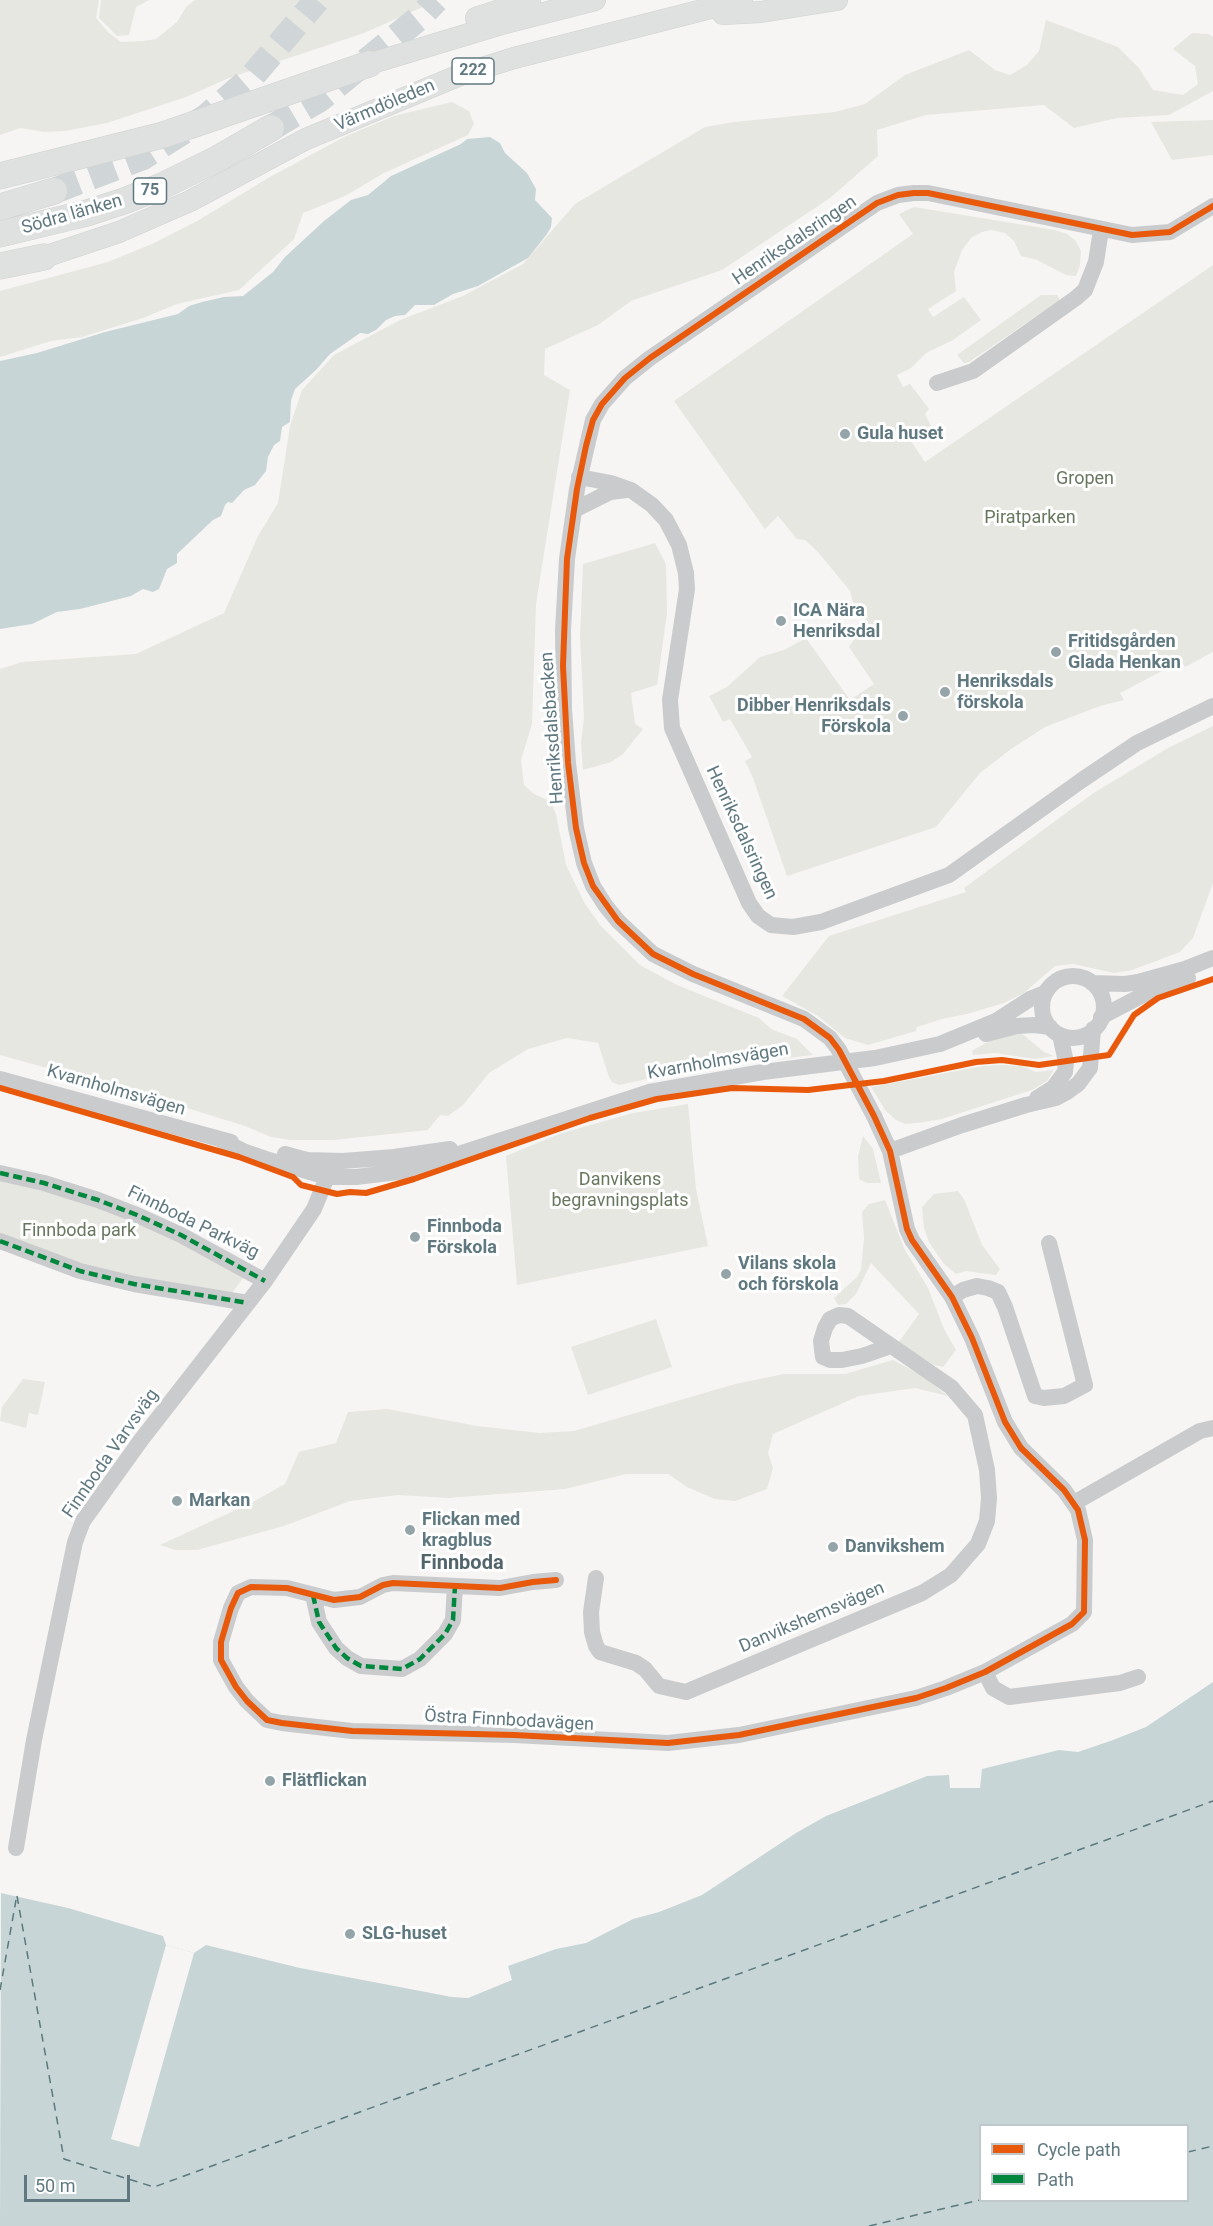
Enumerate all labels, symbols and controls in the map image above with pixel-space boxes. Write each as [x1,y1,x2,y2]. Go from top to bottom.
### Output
road number: 222 [452,58,494,84]
street label: Värmdöleden [332,75,438,137]
road number: 75 [134,178,166,204]
street label: Södra länken [19,190,125,240]
street label: Henriksdalsringen [729,192,861,290]
place label: Gula huset [857,423,943,445]
marker: Gula huset [838,427,852,441]
park label: Gropen [1056,468,1114,490]
park label: Piratparken [984,507,1076,529]
place label: ICA Nära Henriksdal [793,600,880,642]
marker: ICA Nära Henriksdal [774,614,788,628]
place label: Fritidsgården Glada Henkan [1068,631,1181,674]
marker: Fritidsgården Glada Henkan [1049,645,1063,659]
street label: Henriksdalsbacken [537,651,569,805]
place label: Henriksdals förskola [957,671,1054,714]
marker: Henriksdals förskola [938,685,952,699]
place label: Dibber Henriksdals Förskola [737,695,891,738]
marker: Dibber Henriksdals Förskola [896,709,910,723]
street label: Henriksdalsringen [701,763,781,903]
street label: Kvarnholmsvägen [646,1039,790,1085]
street label: Kvarnholmsvägen [44,1061,188,1121]
park label: Danvikens begravningsplats [552,1169,688,1212]
street label: Finnboda Parkväg [124,1182,262,1264]
place label: Finnboda Förskola [427,1216,502,1258]
park label: Finnboda park [22,1220,136,1242]
marker: Finnboda Förskola [408,1230,422,1244]
place label: Vilans skola och förskola [738,1253,839,1296]
marker: Vilans skola och förskola [719,1267,733,1281]
street label: Finnboda Varvsväg [58,1385,164,1523]
place label: Markan [189,1490,250,1512]
marker: Markan [170,1494,184,1508]
place label: Flickan med kragblus [422,1509,520,1552]
marker: Flickan med kragblus [403,1523,417,1537]
place label: Danvikshem [845,1536,945,1558]
marker: Danvikshem [826,1540,840,1554]
district label: Finnboda [420,1552,504,1576]
street label: Danvikshemsvägen [736,1578,888,1658]
street label: Östra Finnbodavägen [424,1706,594,1736]
place label: Flätflickan [282,1770,367,1792]
marker: Flätflickan [263,1774,277,1788]
place label: SLG-huset [362,1923,447,1945]
marker: SLG-huset [343,1927,357,1941]
legend [979,2124,1189,2202]
text: Cycle path [1037,2139,1121,2160]
scale bar [27,2163,134,2201]
text: Path [1037,2169,1074,2190]
text: 50 m [35,2175,75,2196]

